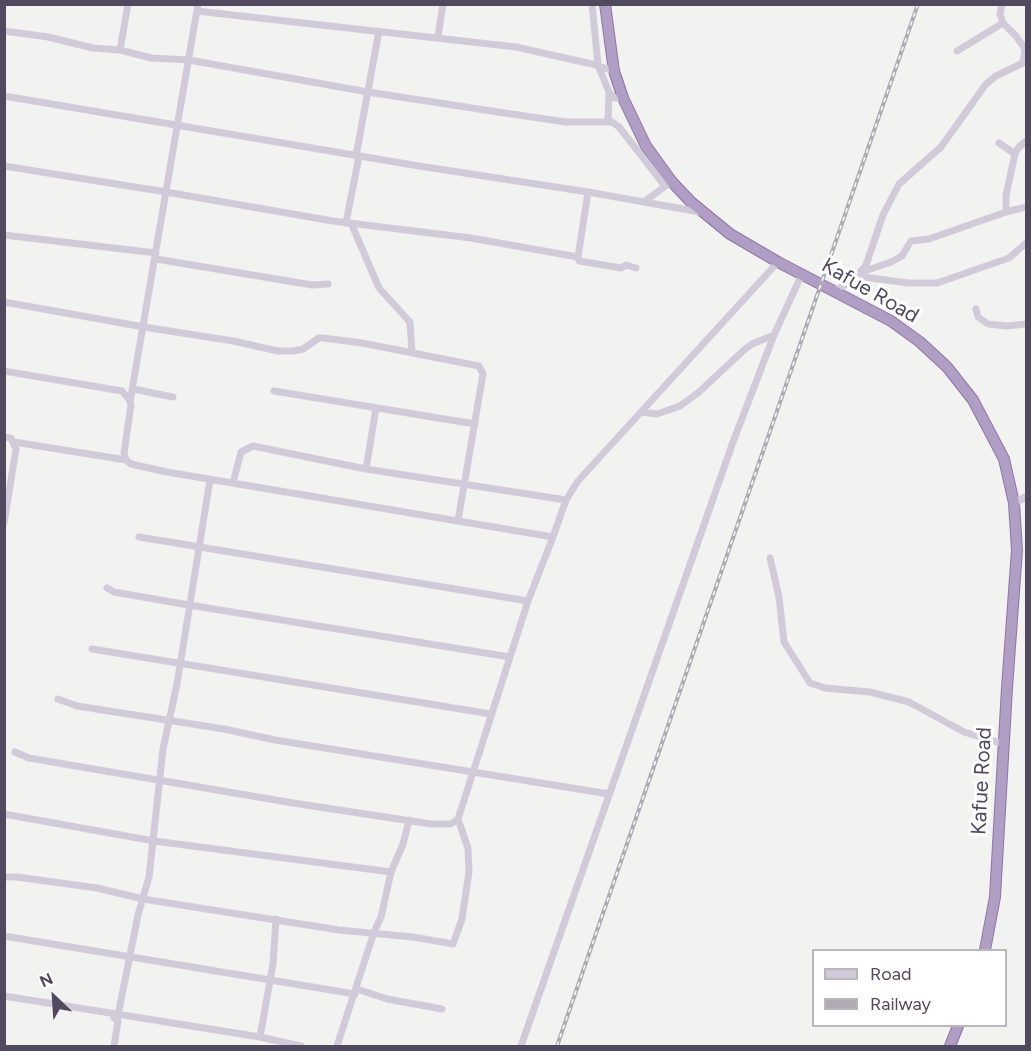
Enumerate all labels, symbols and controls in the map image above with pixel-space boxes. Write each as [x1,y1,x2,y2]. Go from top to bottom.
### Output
street label: Kafue Road [817,253,923,329]
street label: Kafue Road [967,727,997,835]
legend [812,949,1007,1027]
text: Road [870,963,911,985]
north arrow [24,967,84,1027]
text: N [37,969,56,991]
text: Railway [870,993,931,1015]

